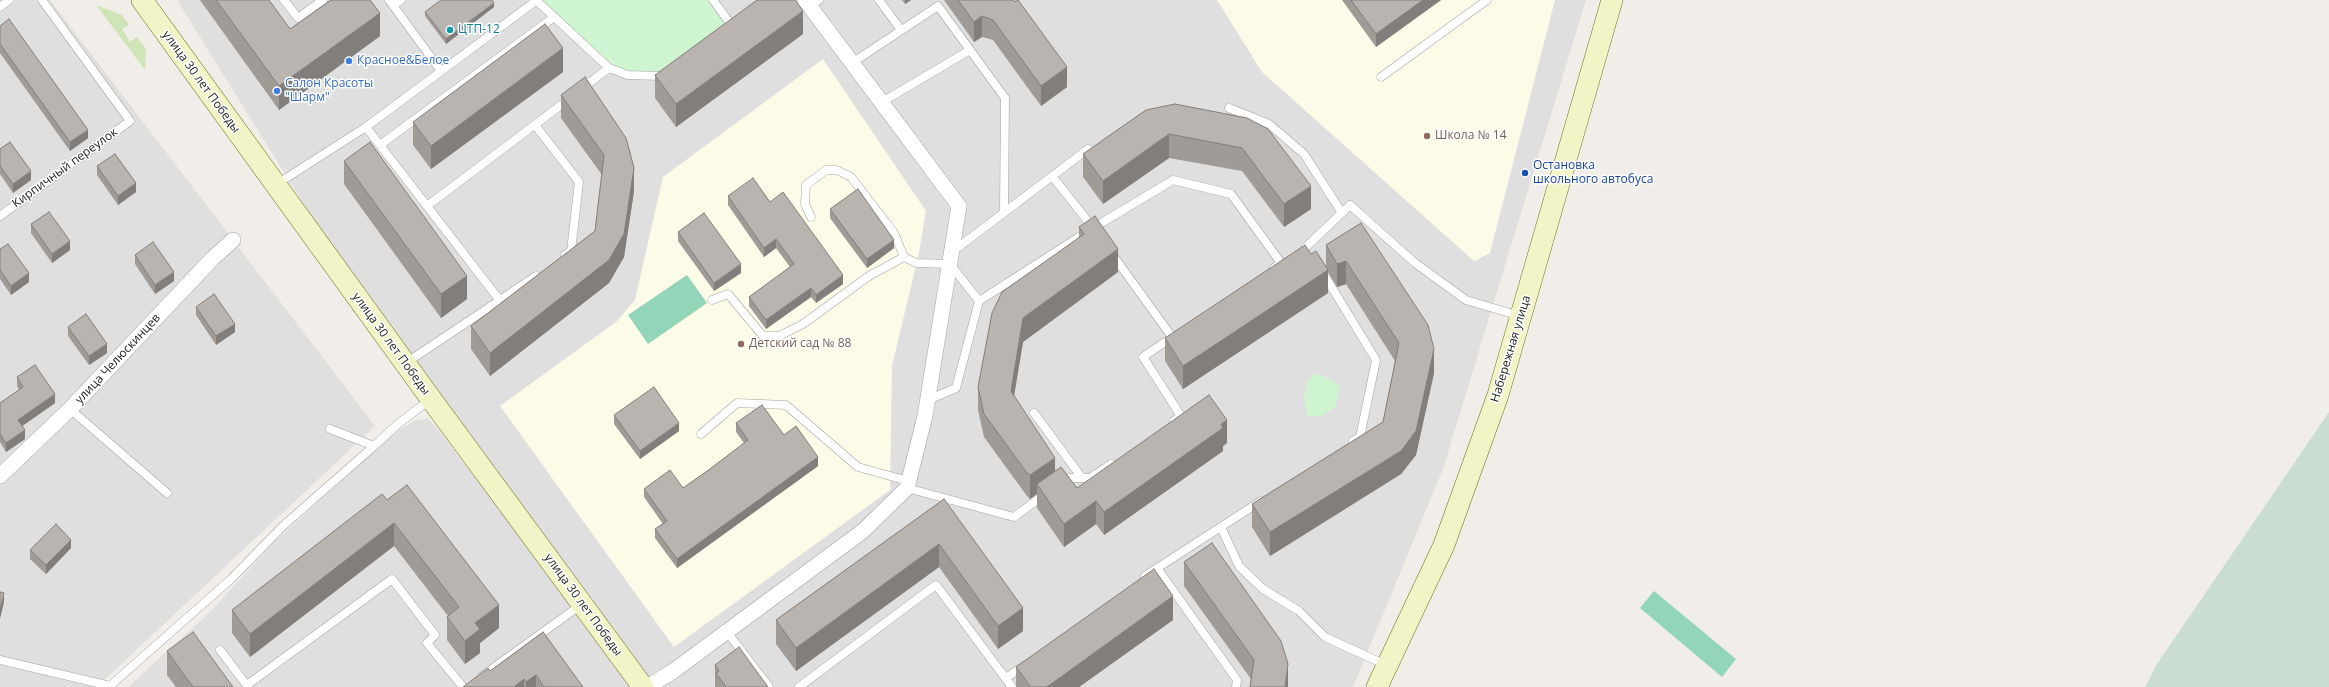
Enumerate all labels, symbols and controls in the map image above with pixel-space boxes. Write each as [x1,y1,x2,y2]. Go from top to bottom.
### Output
place label: ЦТП-12 [458,23,500,37]
marker: ЦТП-12 [445,25,455,35]
street label: улица 30 лет Победы [159,28,243,136]
place label: Красное&Белое [357,54,449,68]
marker: Красное&Белое [344,56,354,66]
place label: Салон Красоты "Шарм" [285,77,373,105]
marker: Салон Красоты "Шарм" [272,86,282,96]
street label: Кирпичный переулок [9,125,121,211]
place label: Школа № 14 [1435,129,1507,143]
marker: Школа № 14 [1422,131,1432,141]
place label: Остановка школьного автобуса [1533,159,1653,187]
marker: Остановка школьного автобуса [1520,168,1530,178]
street label: улица 30 лет Победы [349,290,433,398]
street label: Набережная улица [1488,294,1534,404]
street label: улица Челюскинцев [72,311,164,407]
place label: Детский сад № 88 [749,337,851,351]
marker: Детский сад № 88 [736,339,746,349]
street label: улица 30 лет Победы [541,551,625,659]

